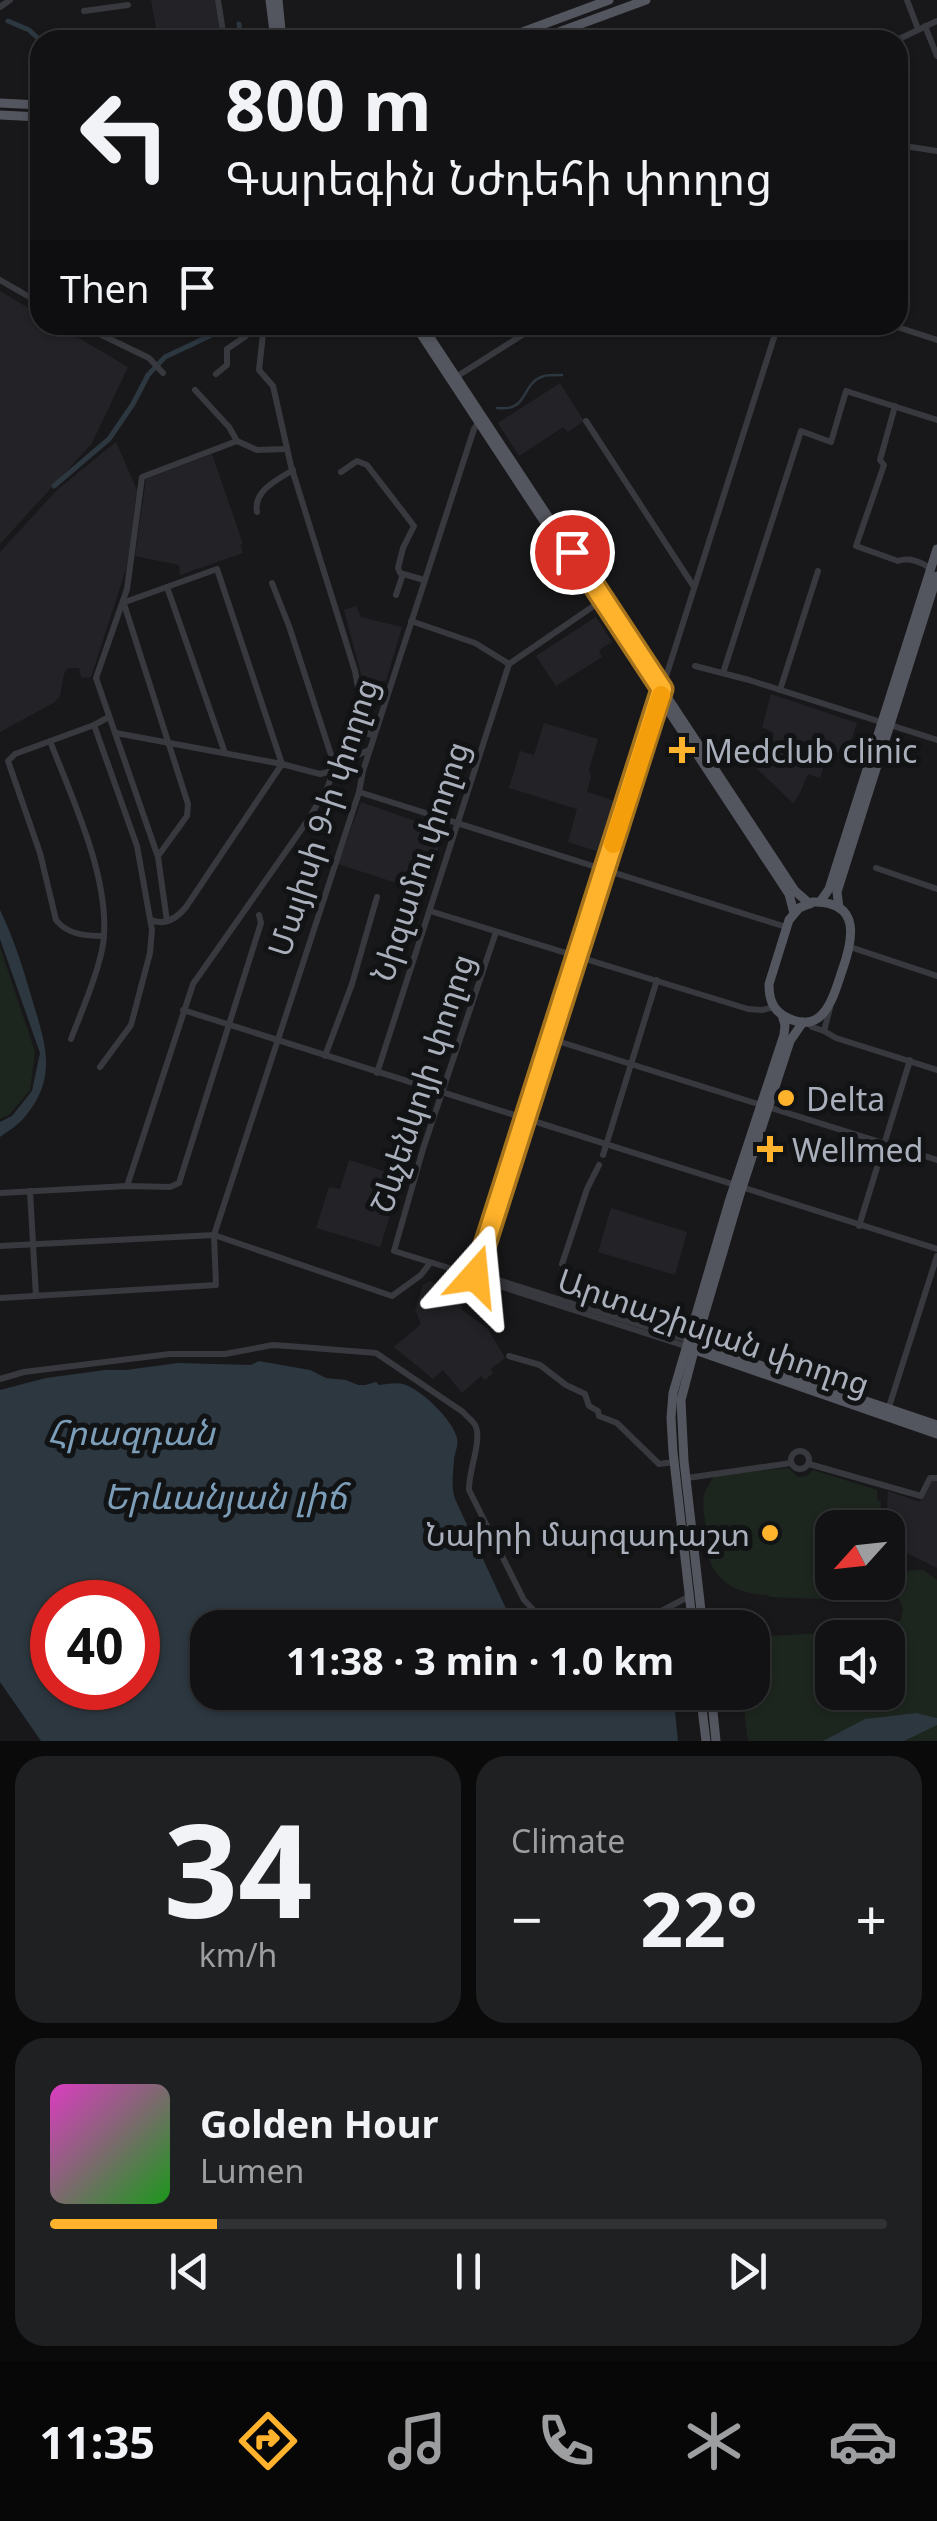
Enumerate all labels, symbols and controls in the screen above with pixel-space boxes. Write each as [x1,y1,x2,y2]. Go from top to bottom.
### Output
text: 800 m [225,56,432,152]
icon: left [60,70,190,200]
text: Գարեգին Նժդեհի փողոց [225,147,772,208]
icon: arrive [170,260,225,315]
text: Then [60,262,150,314]
pin [530,510,615,595]
icon: arrive [545,525,600,580]
street label: Մայիսի 9-ի փողոց [257,673,387,961]
place label: Medclub clinic [704,729,917,772]
street label: Նիզամու փողոց [360,736,478,986]
marker: Medclub clinic [669,737,695,763]
street label: Շևչենկոյի փողոց [359,948,483,1218]
place label: Delta [806,1077,885,1120]
marker: Delta [775,1087,797,1109]
place label: Wellmed [792,1128,923,1171]
marker: Wellmed [757,1136,783,1162]
position arrow [423,1224,527,1328]
street label: Արտաշիսյան փողոց [552,1257,876,1405]
water label: Հրազդան [47,1408,217,1455]
water label: Երևանյան լիճ [103,1472,351,1519]
north arrow [815,1510,905,1600]
map controls [815,1510,905,1710]
place label: Նաիրի մարզադաշտ [425,1512,750,1555]
marker: Նաիրի մարզադաշտ [759,1522,781,1544]
speed limit sign: 40 [30,1580,160,1710]
button: sound [815,1620,905,1710]
text: 11:38 · 3 min · 1.0 km [286,1634,674,1686]
text: 34 [164,1779,312,1956]
text: Climate [511,1819,625,1862]
text: 22° [640,1867,758,1969]
text: − [511,1881,542,1956]
text: + [856,1881,887,1956]
text: km/h [199,1933,277,1976]
text: Golden Hour [200,2097,438,2149]
text: Lumen [200,2149,304,2192]
icon: previous [162,2244,217,2299]
icon: pause [441,2244,496,2299]
icon: next [720,2244,775,2299]
icon: directions [233,2406,303,2476]
icon: music [382,2406,452,2476]
icon: phone [531,2406,601,2476]
icon: climate [679,2406,749,2476]
icon: car [828,2406,898,2476]
text: 11:35 [39,2411,155,2472]

